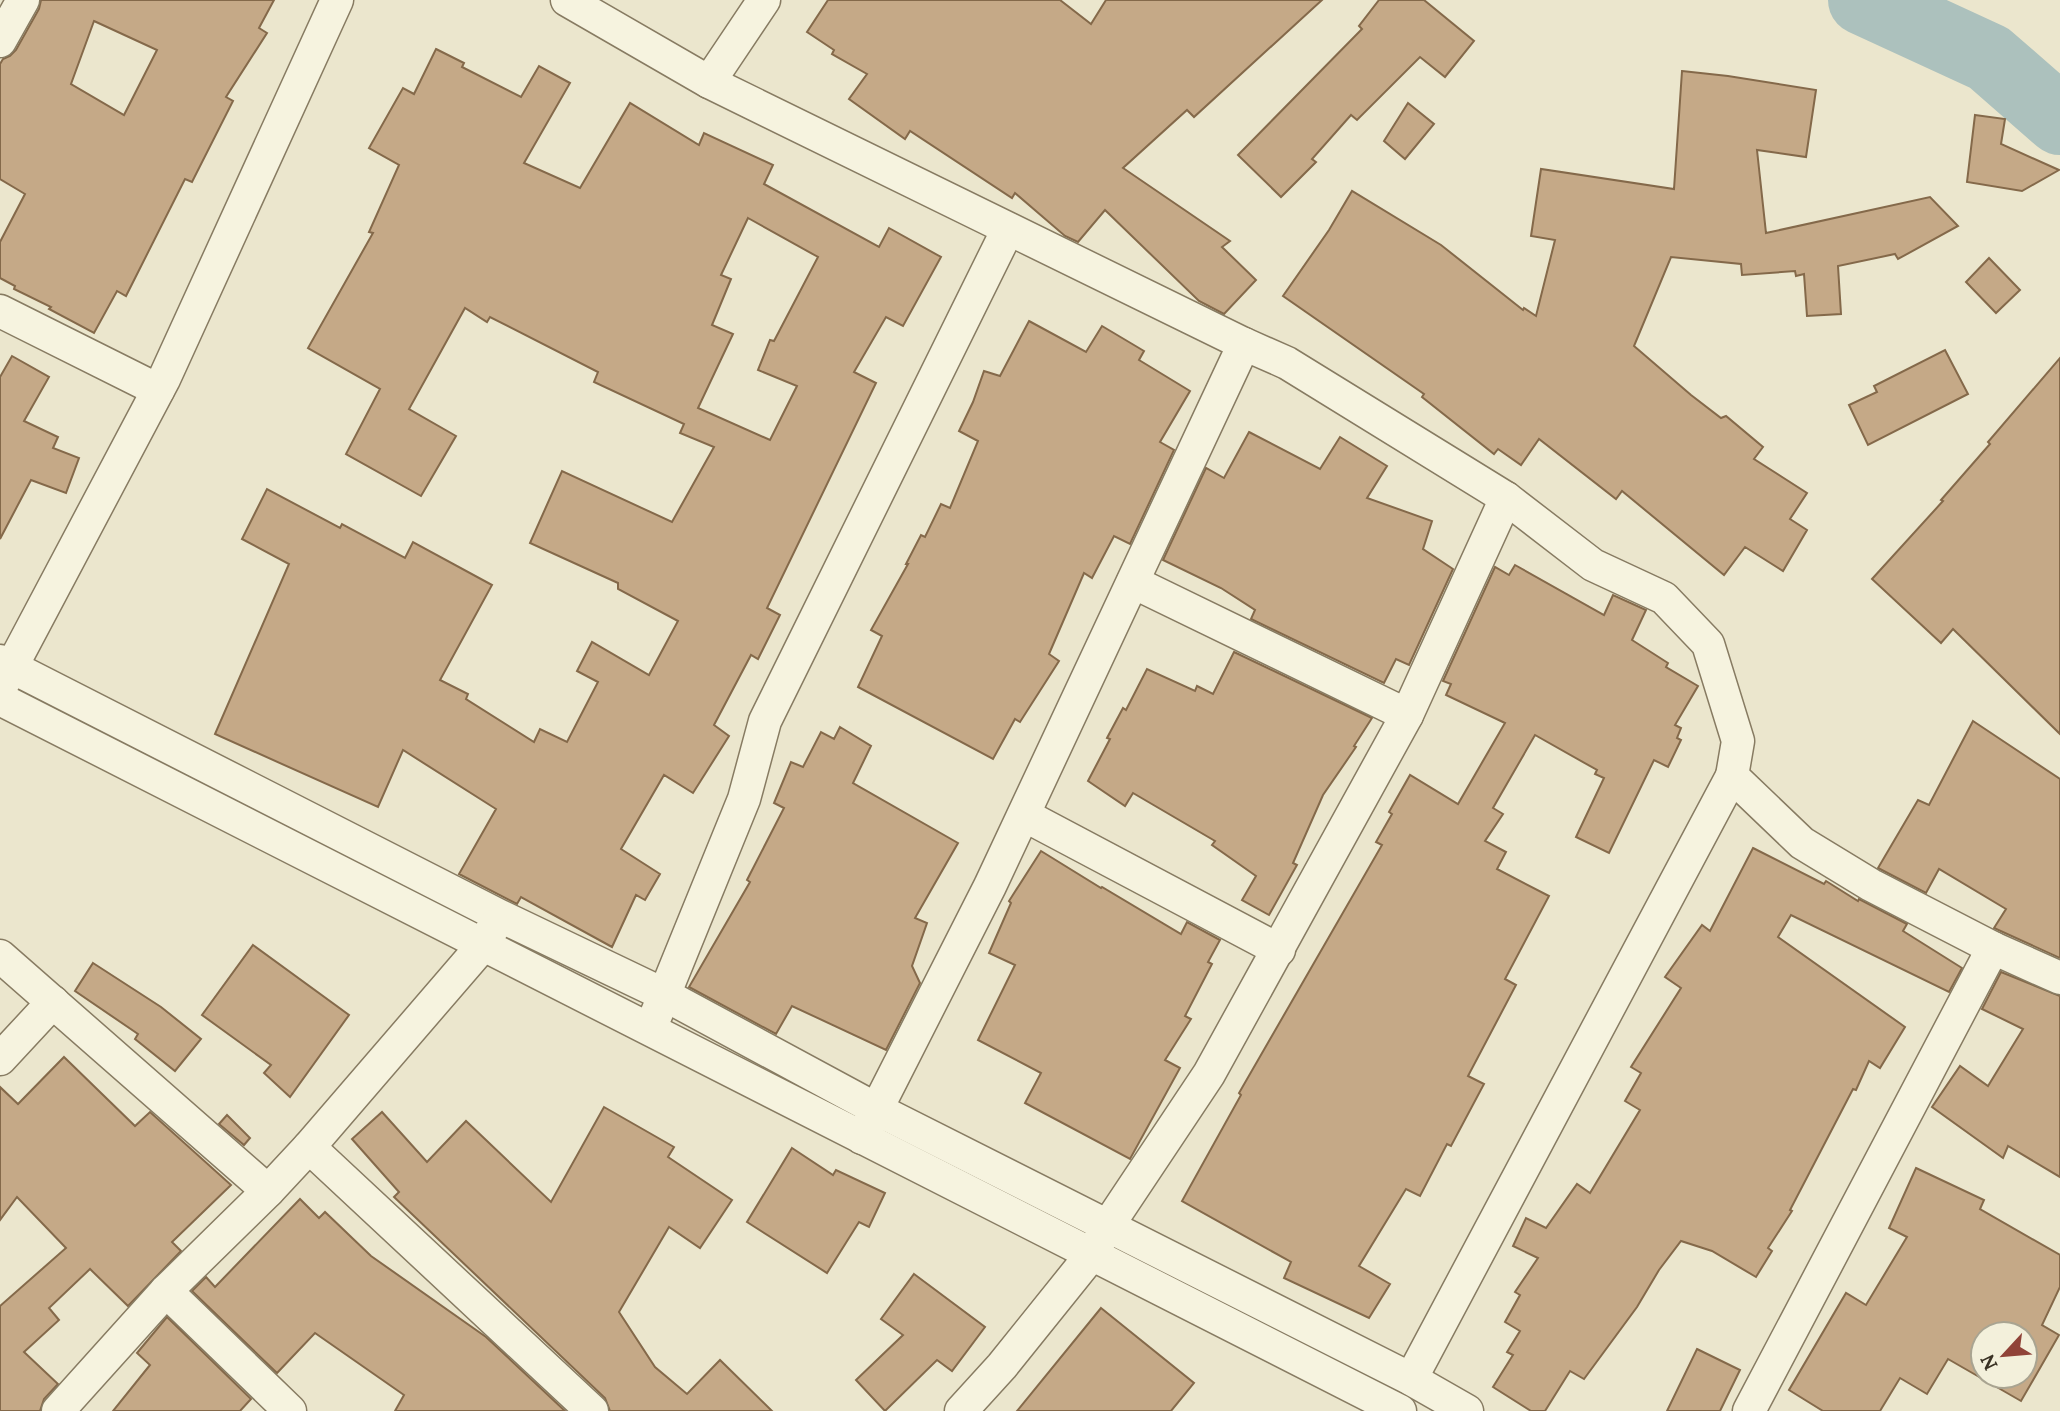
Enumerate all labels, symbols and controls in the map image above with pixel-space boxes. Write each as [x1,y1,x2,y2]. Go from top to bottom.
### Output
north arrow [1969,1320,2039,1390]
text: N [1975,1350,2003,1374]

